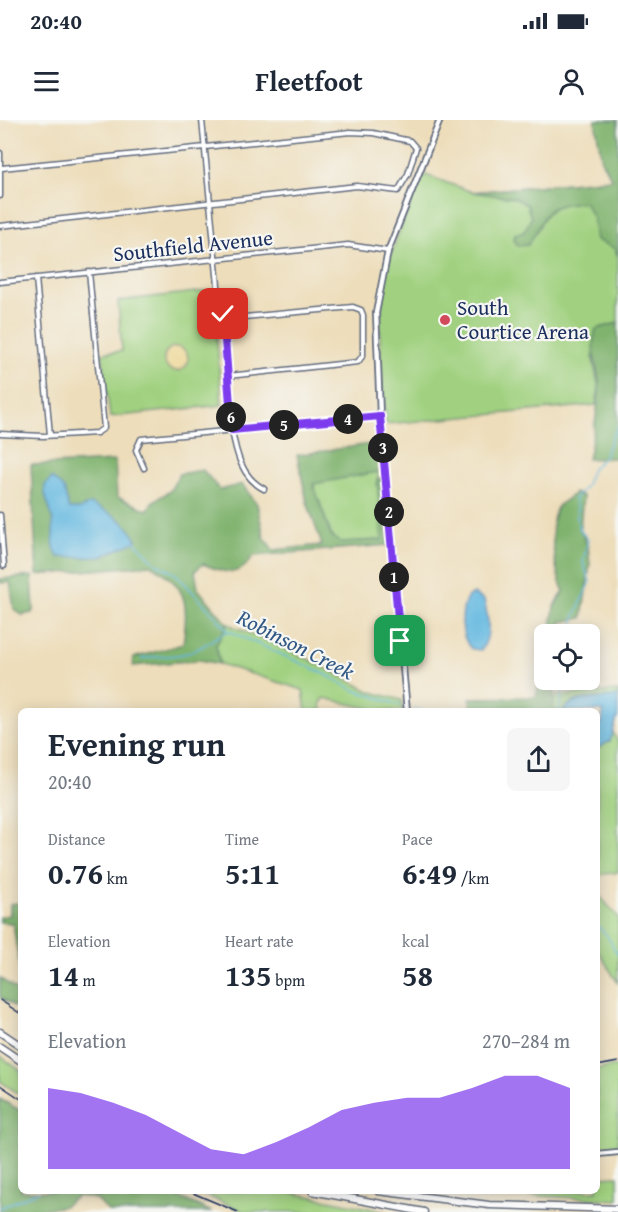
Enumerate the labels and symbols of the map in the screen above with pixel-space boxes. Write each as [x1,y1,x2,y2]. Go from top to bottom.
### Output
street label: Southfield Avenue [112,222,274,269]
pin [197,288,248,339]
place label: South Courtice Arena [457,292,589,347]
marker: South Courtice Arena [438,313,452,327]
pin: 6 [216,402,246,432]
pin: 4 [333,404,363,434]
pin: 5 [269,410,299,440]
pin: 3 [368,433,398,463]
pin: 2 [374,497,404,527]
pin: 1 [379,562,409,592]
water label: Robinson Creek [231,600,361,688]
pin [374,615,425,666]

